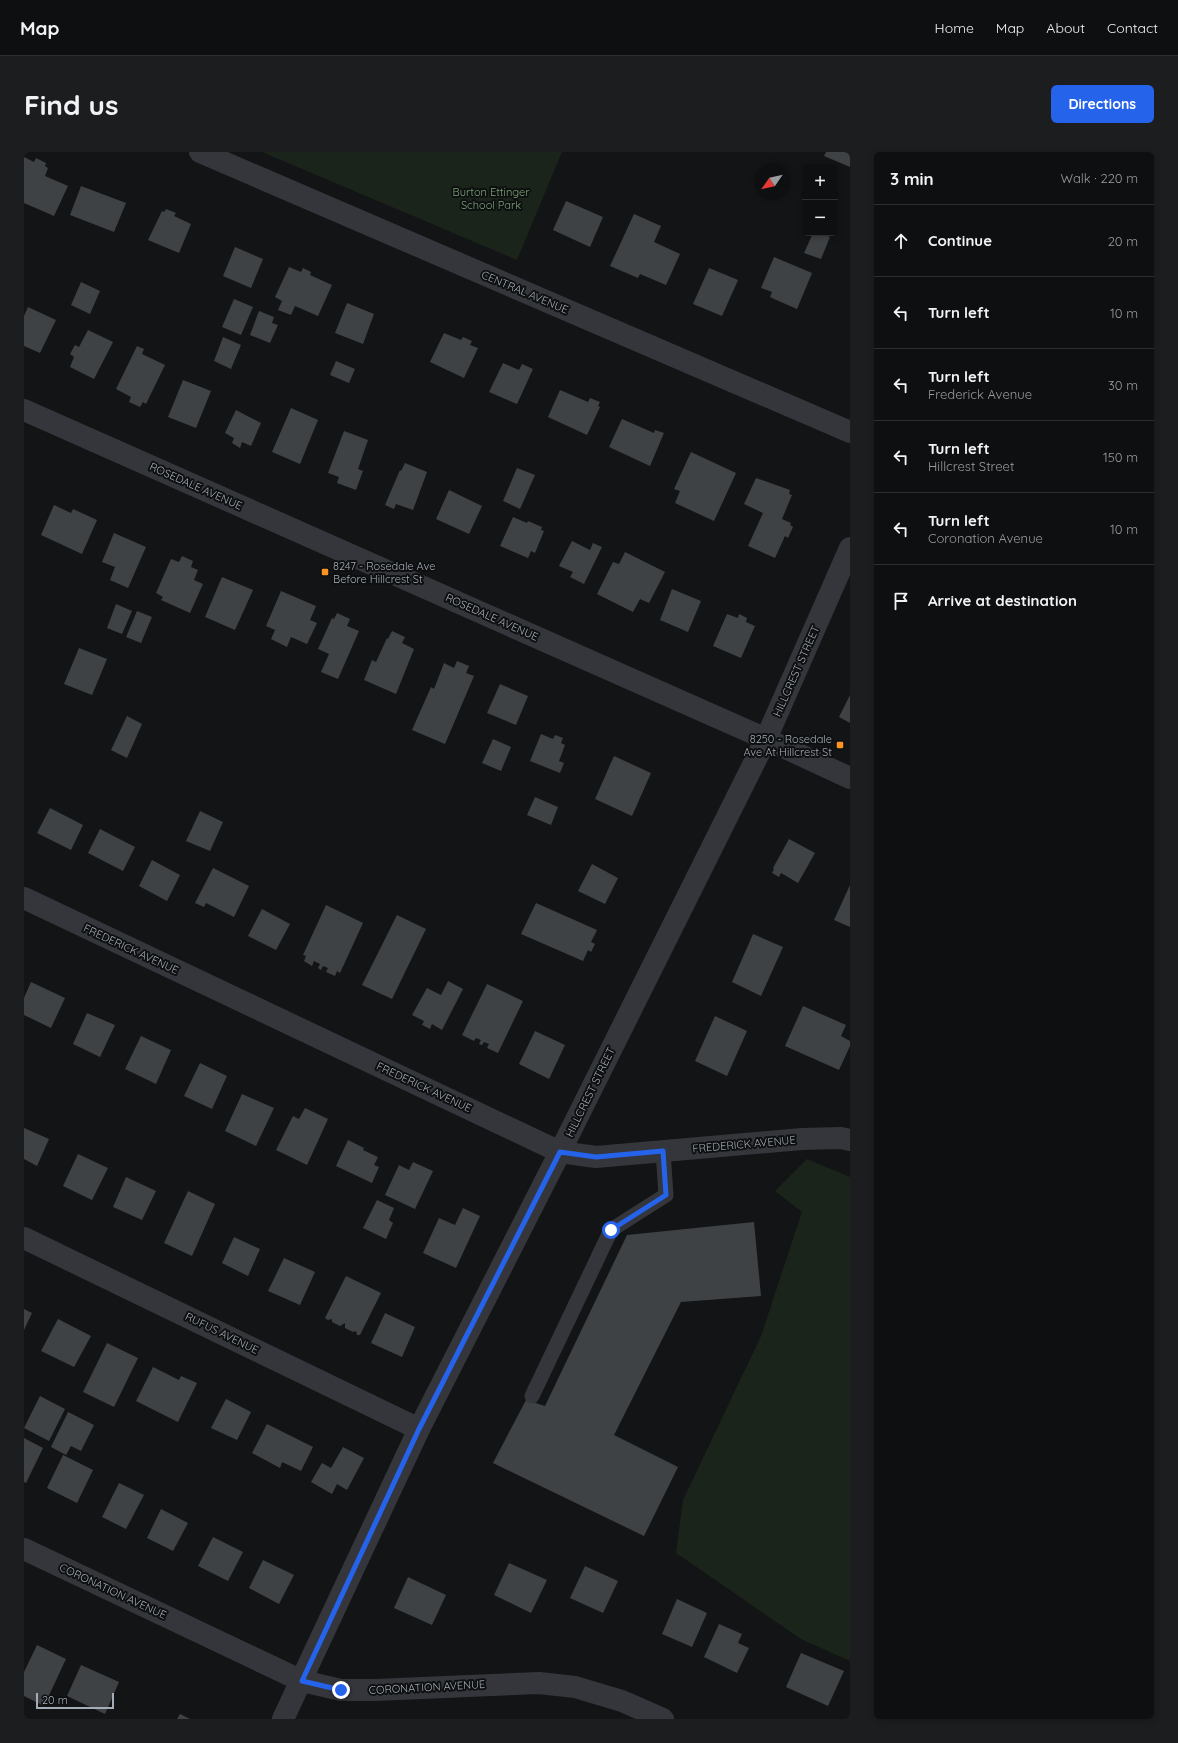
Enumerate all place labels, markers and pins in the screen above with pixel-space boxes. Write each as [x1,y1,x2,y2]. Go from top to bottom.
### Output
place label: 8247 - Rosedale Ave Before Hillcrest St [333,559,435,586]
marker: 8247 - Rosedale Ave Before Hillcrest St [320,567,330,577]
place label: 8250 - Rosedale Ave At Hillcrest St [743,732,832,759]
marker: 8250 - Rosedale Ave At Hillcrest St [835,740,845,750]

